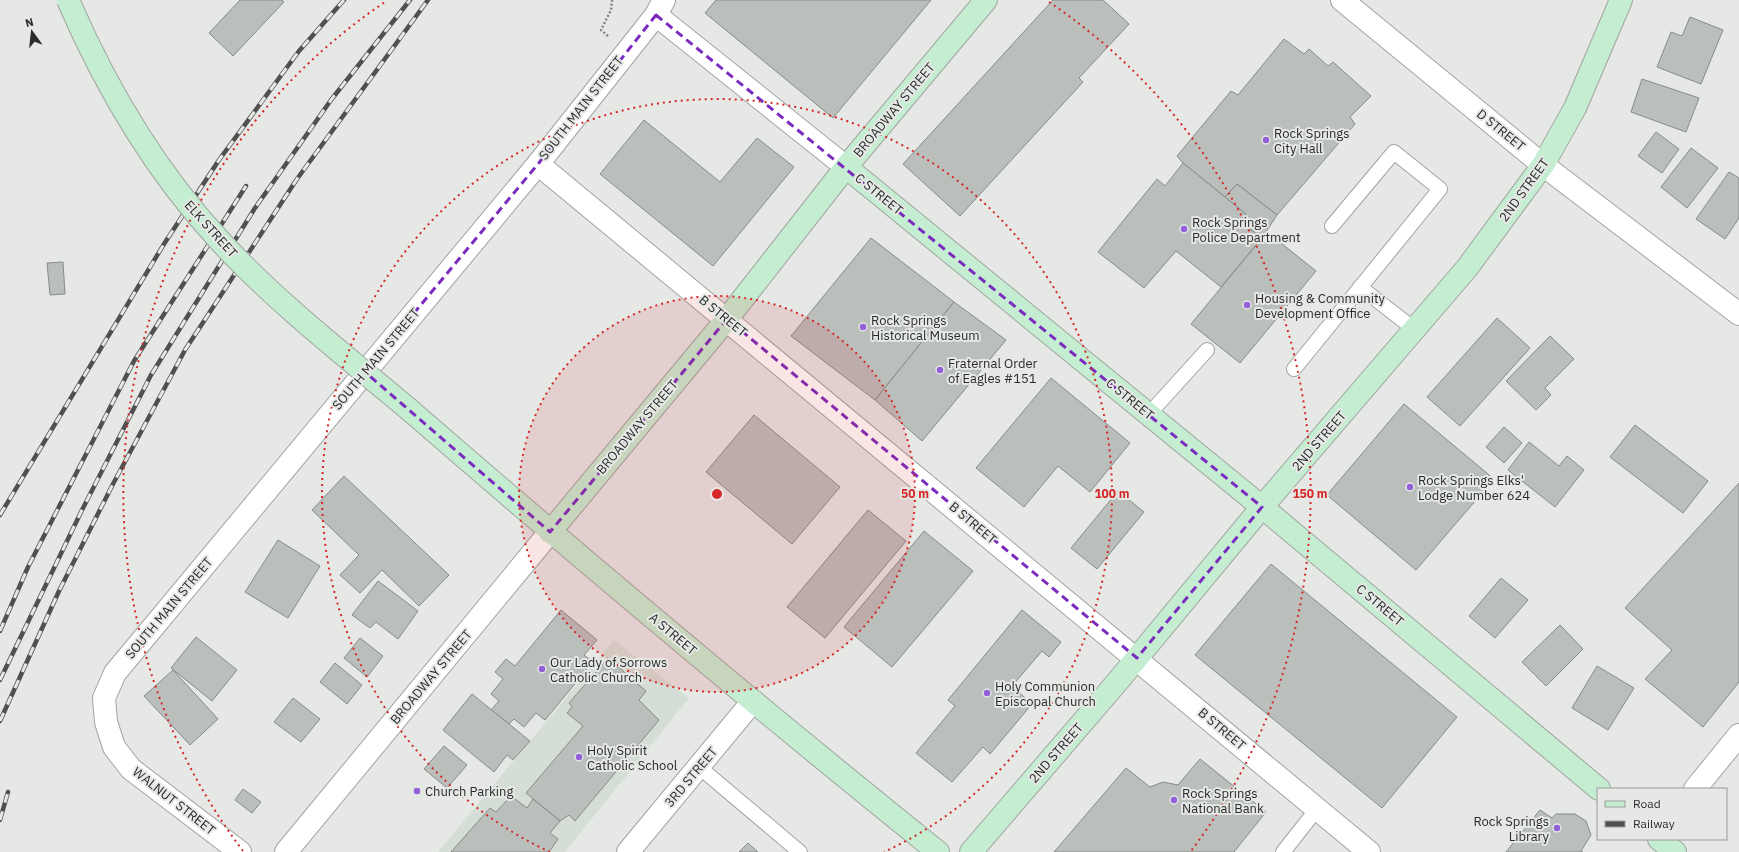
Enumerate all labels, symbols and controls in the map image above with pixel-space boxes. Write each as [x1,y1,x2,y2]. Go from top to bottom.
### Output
north arrow [12,12,52,52]
text: N [24,15,35,30]
street label: SOUTH MAIN STREET [535,52,627,163]
street label: BROADWAY STREET [849,59,939,161]
street label: D STREET [1473,105,1529,155]
place label: Rock Springs City Hall [1274,125,1350,157]
marker: Rock Springs City Hall [1261,135,1271,145]
street label: 2ND STREET [1495,154,1553,225]
street label: C STREET [852,169,907,219]
street label: ELK STREET [181,197,241,262]
place label: Rock Springs Police Department [1192,214,1301,246]
marker: Rock Springs Police Department [1179,224,1189,234]
place label: Housing & Community Development Office [1255,290,1385,322]
street label: B STREET [695,291,751,341]
marker: Housing & Community Development Office [1242,300,1252,310]
street label: SOUTH MAIN STREET [329,304,424,413]
place label: Rock Springs Historical Museum [871,312,980,344]
marker: Rock Springs Historical Museum [858,322,868,332]
place label: Fraternal Order of Eagles #151 [948,355,1038,387]
marker: Fraternal Order of Eagles #151 [935,365,945,375]
street label: C STREET [1103,374,1158,424]
street label: BROADWAY STREET [592,376,682,478]
street label: 2ND STREET [1288,407,1350,475]
place label: Rock Springs Elks' Lodge Number 624 [1418,472,1530,504]
marker: Rock Springs Elks' Lodge Number 624 [1405,482,1415,492]
text: 50 m [901,486,929,501]
text: 100 m [1094,486,1130,501]
text: 150 m [1292,486,1328,501]
centre of rings [710,487,724,501]
street label: B STREET [946,498,1001,548]
street label: SOUTH MAIN STREET [122,553,217,662]
street label: C STREET [1353,580,1408,630]
street label: A STREET [646,609,701,659]
street label: BROADWAY STREET [386,626,476,728]
place label: Our Lady of Sorrows Catholic Church [550,654,667,686]
marker: Our Lady of Sorrows Catholic Church [537,664,547,674]
place label: Holy Communion Episcopal Church [995,678,1096,710]
marker: Holy Communion Episcopal Church [982,688,992,698]
street label: B STREET [1195,704,1250,754]
street label: 2ND STREET [1025,719,1087,787]
place label: Holy Spirit Catholic School [587,742,678,774]
street label: 3RD STREET [661,743,722,811]
marker: Holy Spirit Catholic School [574,752,584,762]
street label: WALNUT STREET [129,763,219,839]
place label: Church Parking [425,783,513,800]
place label: Rock Springs National Bank [1182,785,1264,817]
marker: Church Parking [412,786,422,796]
legend [1597,788,1727,840]
marker: Rock Springs National Bank [1169,795,1179,805]
text: Road [1633,796,1661,811]
place label: Rock Springs Library [1473,813,1550,845]
text: Railway [1633,816,1675,831]
marker: Rock Springs Library [1552,823,1562,833]

